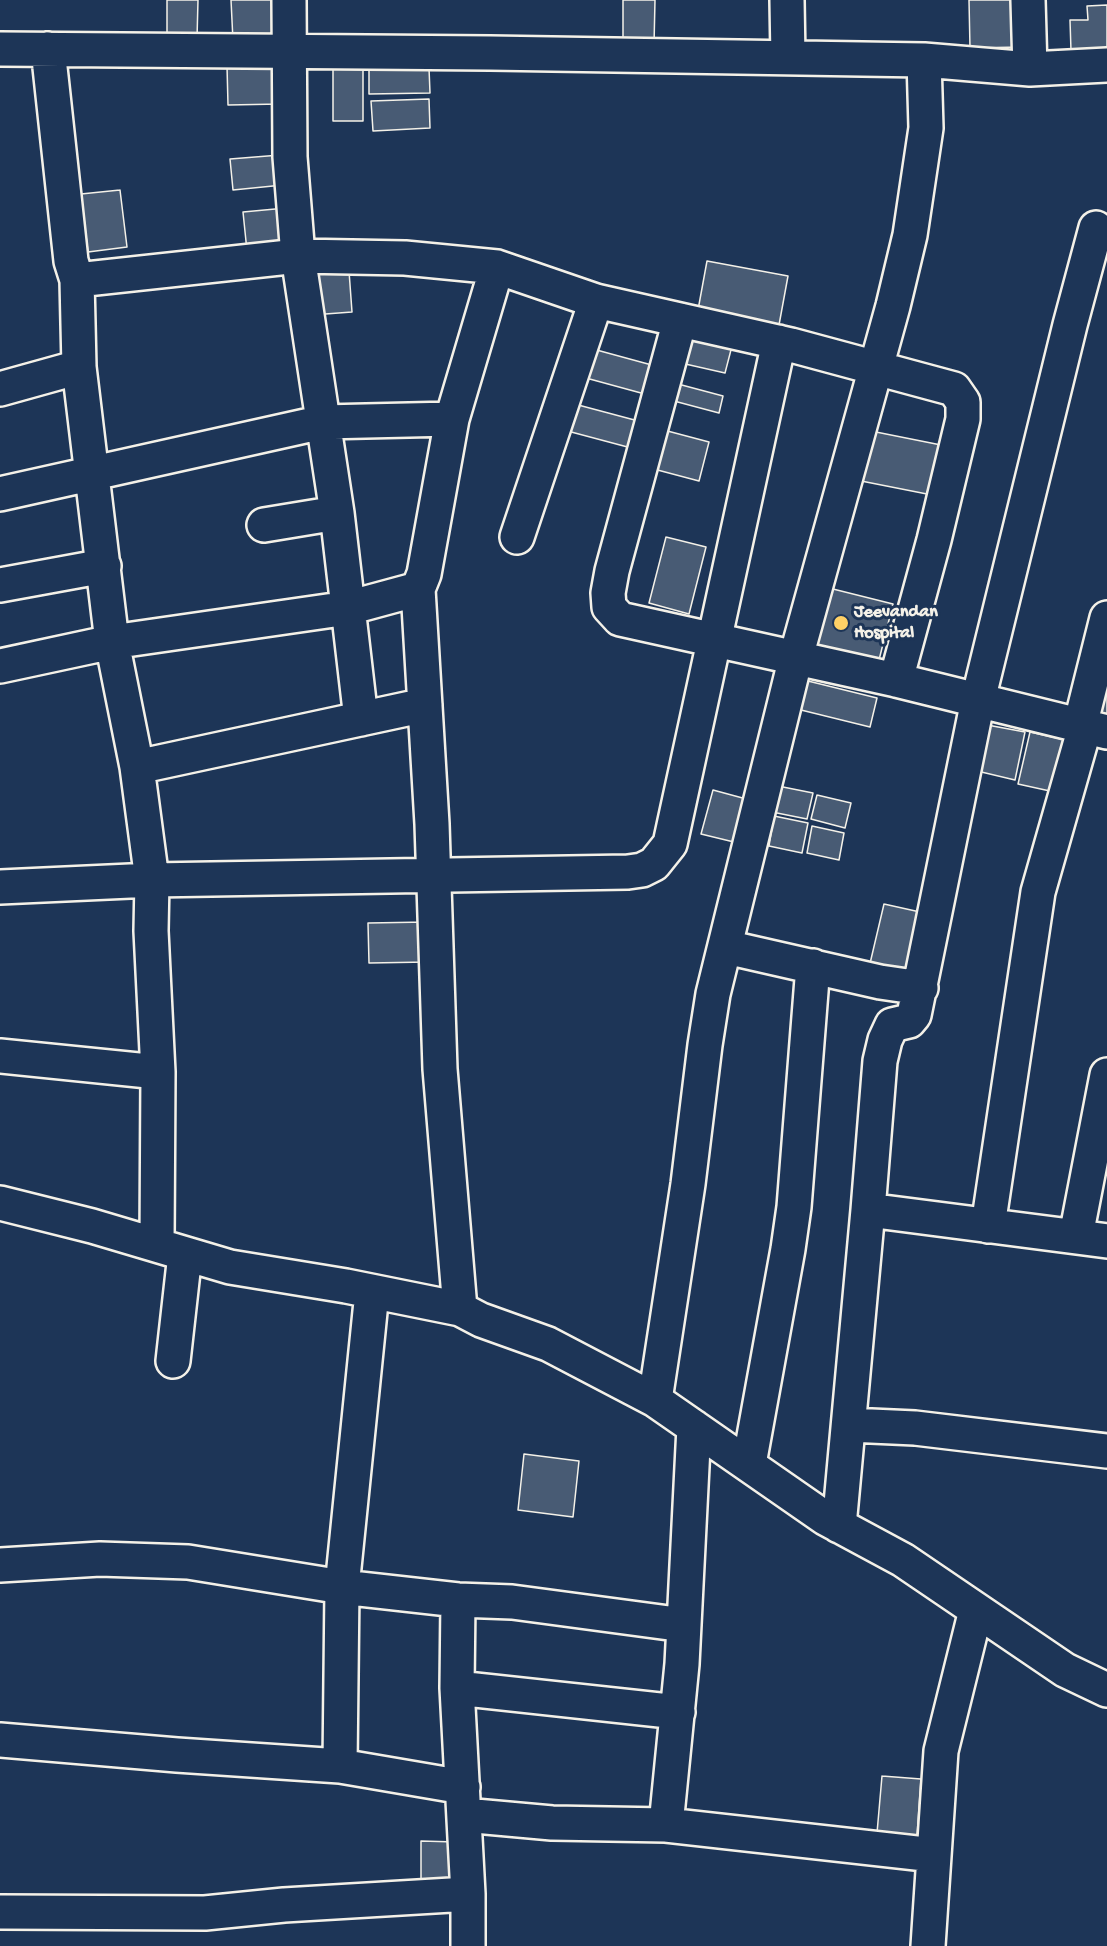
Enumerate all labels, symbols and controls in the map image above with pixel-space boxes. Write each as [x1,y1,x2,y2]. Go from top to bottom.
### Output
place label: Jeevandan Hospital [854,602,938,644]
marker: Jeevandan Hospital [832,614,850,632]

